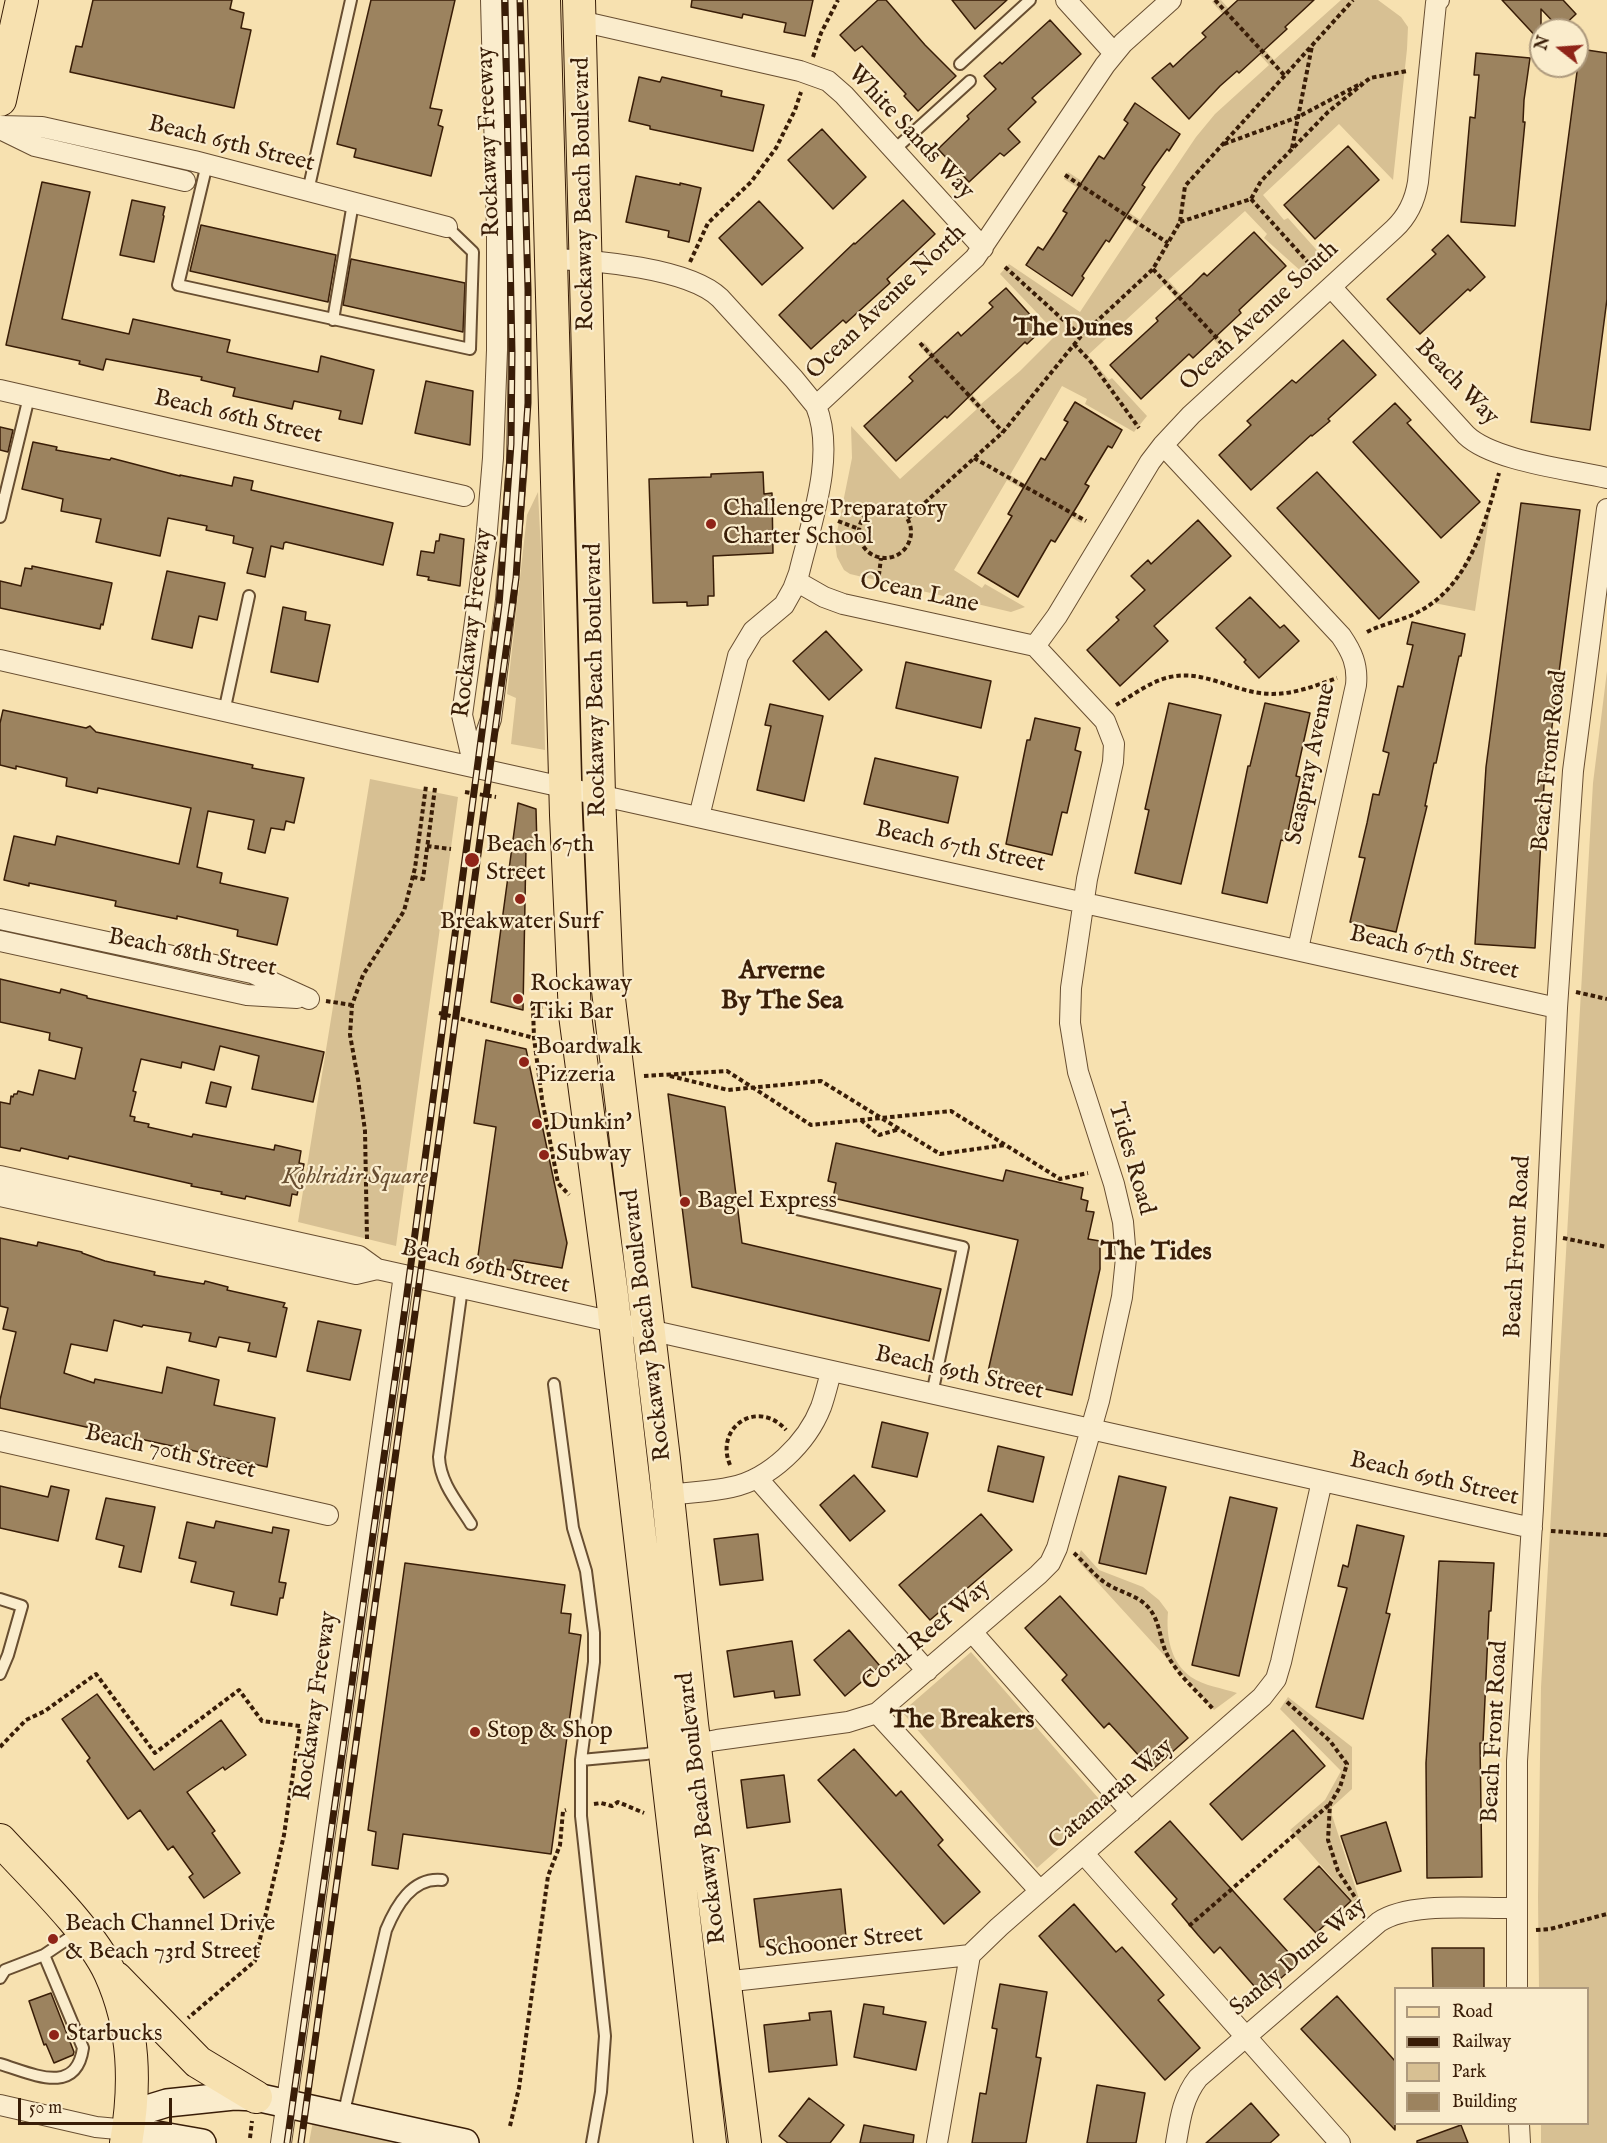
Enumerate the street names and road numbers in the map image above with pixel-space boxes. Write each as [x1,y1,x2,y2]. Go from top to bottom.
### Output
street label: Rockaway Freeway [472,46,508,238]
street label: Rockaway Beach Boulevard [568,57,602,331]
street label: White Sands Way [841,60,979,206]
street label: Beach 65th Street [145,110,317,180]
street label: Ocean Avenue North [801,219,973,387]
street label: Ocean Avenue South [1175,236,1345,398]
street label: Beach Way [1408,334,1504,432]
street label: Beach 66th Street [151,385,325,451]
street label: Rockaway Freeway [448,527,500,719]
street label: Rockaway Beach Boulevard [580,543,614,817]
street label: Ocean Lane [857,567,981,621]
street label: Beach Front Road [1527,669,1575,853]
street label: Seaspray Avenue [1281,681,1343,847]
street label: Beach 67th Street [872,816,1048,880]
street label: Beach 67th Street [1347,921,1521,987]
street label: Beach 68th Street [105,924,279,984]
street label: Tides Road [1100,1100,1160,1218]
street label: Beach Front Road [1500,1155,1538,1339]
street label: Rockaway Beach Boulevard [617,1187,679,1463]
street label: Beach 69th Street [398,1235,572,1301]
street label: Beach 69th Street [872,1341,1046,1407]
street label: Beach 70th Street [82,1419,258,1487]
street label: Beach 69th Street [1347,1447,1521,1513]
street label: Coral Reef Way [857,1574,997,1698]
street label: Rockaway Freeway [289,1610,345,1802]
street label: Beach Front Road [1477,1640,1515,1824]
street label: Rockaway Beach Boulevard [672,1670,734,1946]
street label: Catamaran Way [1044,1733,1180,1857]
street label: Sandy Dune Way [1225,1893,1373,2023]
street label: Schooner Street [764,1920,924,1966]

